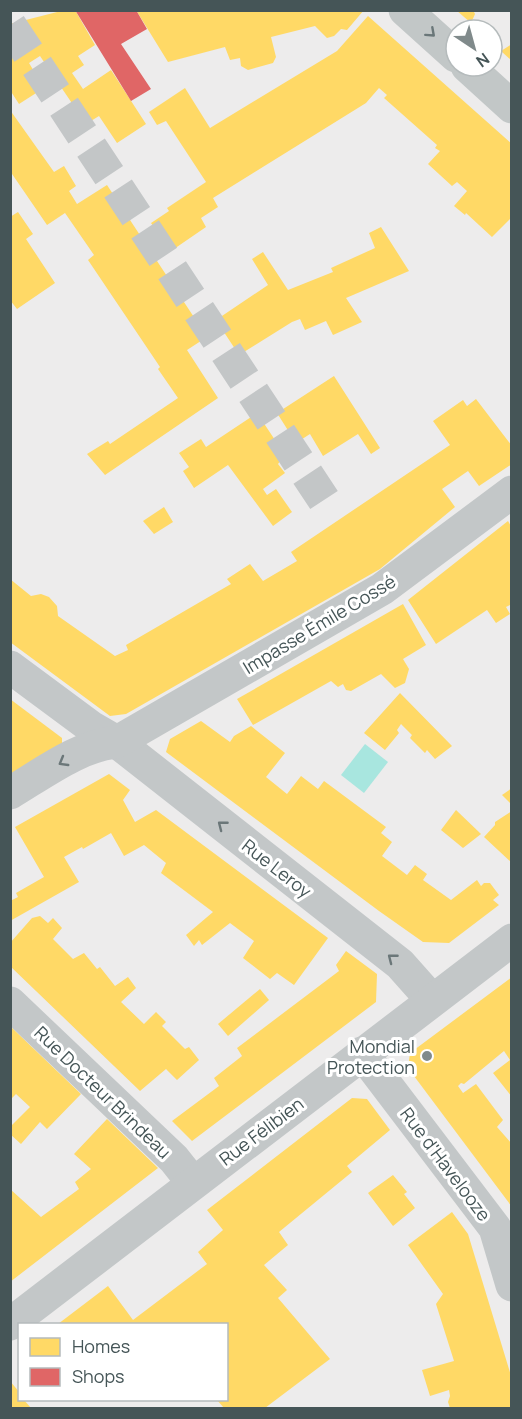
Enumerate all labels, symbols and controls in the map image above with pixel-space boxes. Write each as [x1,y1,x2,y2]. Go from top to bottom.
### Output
north arrow [444,18,504,78]
one-way arrow [423,26,434,37]
text: N [472,48,494,72]
street label: Impasse Émile Cossé [238,569,400,679]
one-way arrow [59,755,69,766]
one-way arrow [218,821,229,832]
street label: Rue Leroy [237,833,317,903]
one-way arrow [388,954,399,965]
street label: Rue Docteur Brindeau [30,1020,176,1164]
place label: Mondial Protection [327,1034,415,1079]
marker: Mondial Protection [420,1049,434,1063]
street label: Rue Félibien [214,1091,308,1171]
street label: Rue d'Havelooze [395,1102,497,1226]
legend [18,1323,228,1401]
text: Homes [72,1334,130,1358]
text: Shops [72,1364,124,1388]

